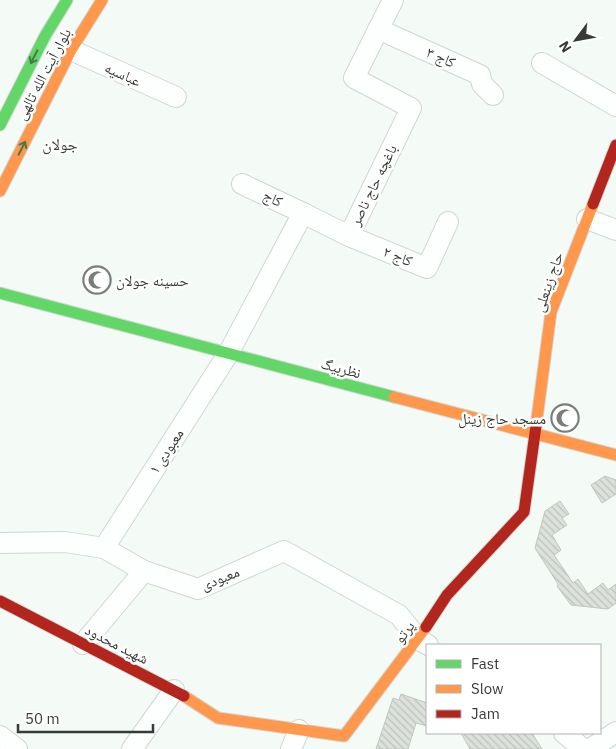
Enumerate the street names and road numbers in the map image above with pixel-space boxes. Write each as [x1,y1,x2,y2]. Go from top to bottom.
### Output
street label: بلوار آیت الله تالهی [11,25,76,124]
street label: کاج ۳ [423,42,459,73]
street label: عباسیه [102,58,145,91]
street label: باغچه حاج ناصر [345,141,402,230]
street label: کاج [260,185,286,212]
street label: کاج ۲ [380,242,415,271]
street label: حاج زینعلی [529,249,568,315]
street label: نظربیگ [319,354,363,382]
street label: معبودی ۱ [144,425,189,478]
street label: معبودی [198,562,243,595]
street label: پرتو [389,617,419,647]
street label: شهید محدود [82,620,152,668]

